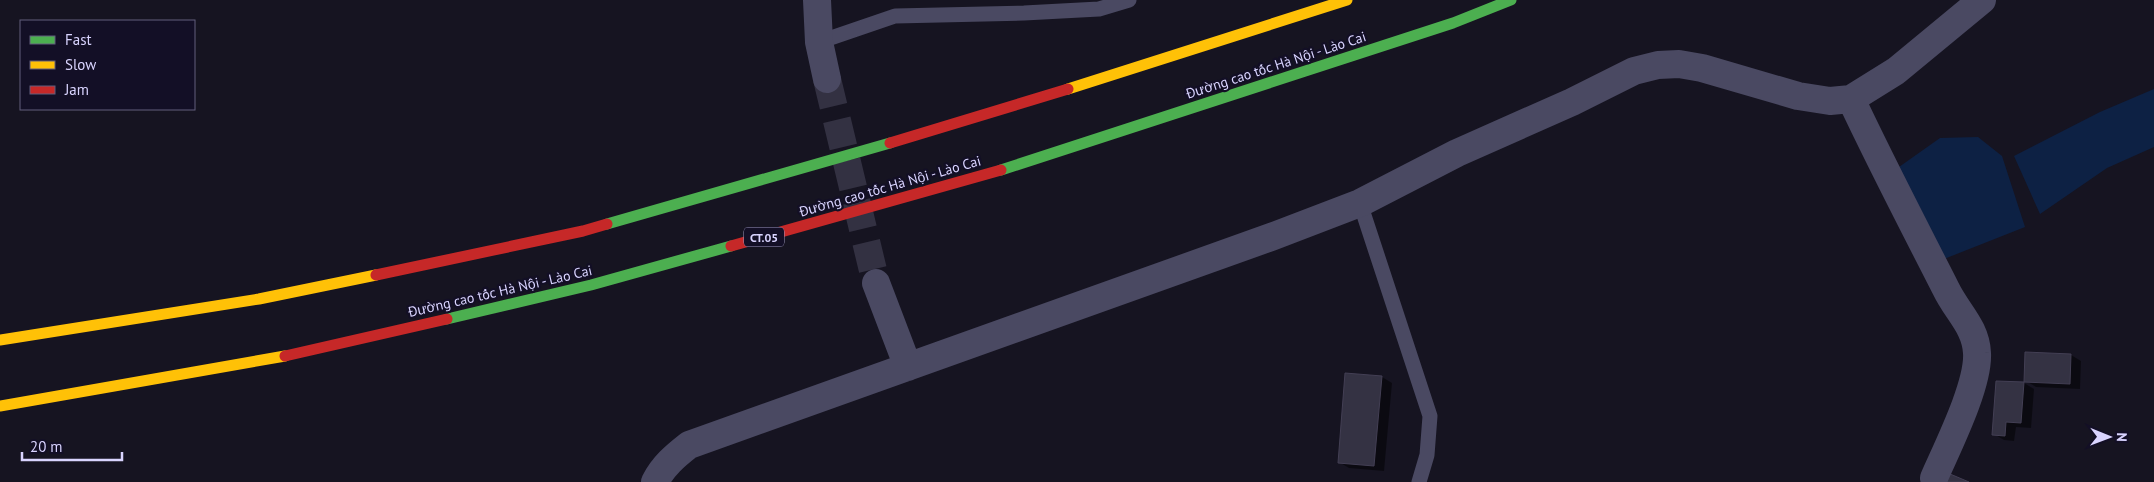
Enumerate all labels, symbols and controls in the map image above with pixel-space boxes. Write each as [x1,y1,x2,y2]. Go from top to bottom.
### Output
legend [20,20,195,110]
street label: Đường cao tốc Hà Nội - Lào Cai [1183,27,1368,103]
text: Fast [65,30,92,49]
text: Slow [65,55,96,74]
text: Jam [64,80,89,99]
street label: Đường cao tốc Hà Nội - Lào Cai [796,151,983,221]
road number: CT.05 [744,228,784,246]
street label: Đường cao tốc Hà Nội - Lào Cai [405,261,594,321]
north arrow [2084,412,2134,462]
scale bar [22,430,122,462]
text: N [2113,432,2131,442]
text: 20 m [30,437,63,456]

